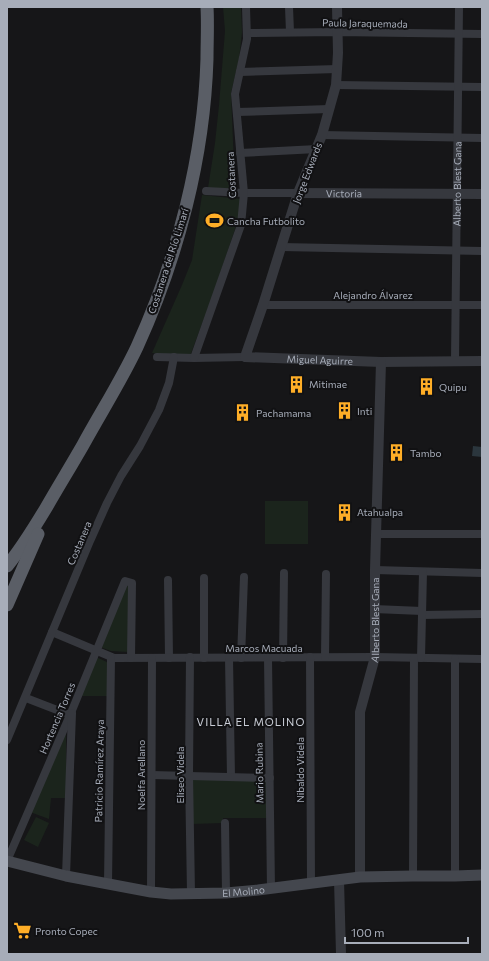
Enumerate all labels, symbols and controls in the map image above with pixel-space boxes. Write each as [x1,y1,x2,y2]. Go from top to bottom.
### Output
street label: Paula Jaraquemada [322,16,408,30]
street label: Jorge Edwards [290,140,324,205]
street label: Alberto Blest Gana [451,141,463,227]
street label: Costanera [224,151,238,199]
street label: Victoria [326,187,362,199]
street label: Costanera del Río Limarí [145,206,191,315]
sports icon: Cancha Futbolito [204,211,224,231]
place label: Cancha Futbolito [227,215,305,227]
street label: Alejandro Álvarez [333,289,413,301]
street label: Miguel Aguirre [286,353,353,367]
building icon: Mitimae [286,374,306,394]
building icon: Quipu [416,377,436,397]
place label: Mitimae [309,378,347,390]
place label: Quipu [439,381,467,393]
building icon: Inti [334,401,354,421]
building icon: Pachamama [233,403,253,423]
place label: Inti [357,405,372,417]
place label: Pachamama [256,407,311,419]
building icon: Tambo [387,443,407,463]
place label: Tambo [410,447,441,459]
building icon: Atahualpa [334,502,354,522]
place label: Atahualpa [357,506,403,518]
street label: Costanera [64,519,94,567]
street label: Alberto Blest Gana [368,578,381,664]
street label: Marcos Macuada [225,642,303,654]
street label: Hortencia Torres [37,680,78,756]
district label: VILLA EL MOLINO [197,715,305,728]
street label: Patricio Ramírez Araya [92,719,106,823]
street label: Nibaldo Videla [294,737,306,803]
street label: Noelfa Arellano [135,740,147,810]
street label: Mario Rubina [252,742,266,804]
street label: Eliseo Videla [174,746,186,804]
street label: El Molino [222,883,265,899]
scale bar [345,919,468,945]
supermarket icon: Pronto Copec [12,921,32,941]
place label: Pronto Copec [35,925,98,937]
text: 100 m [351,925,385,939]

